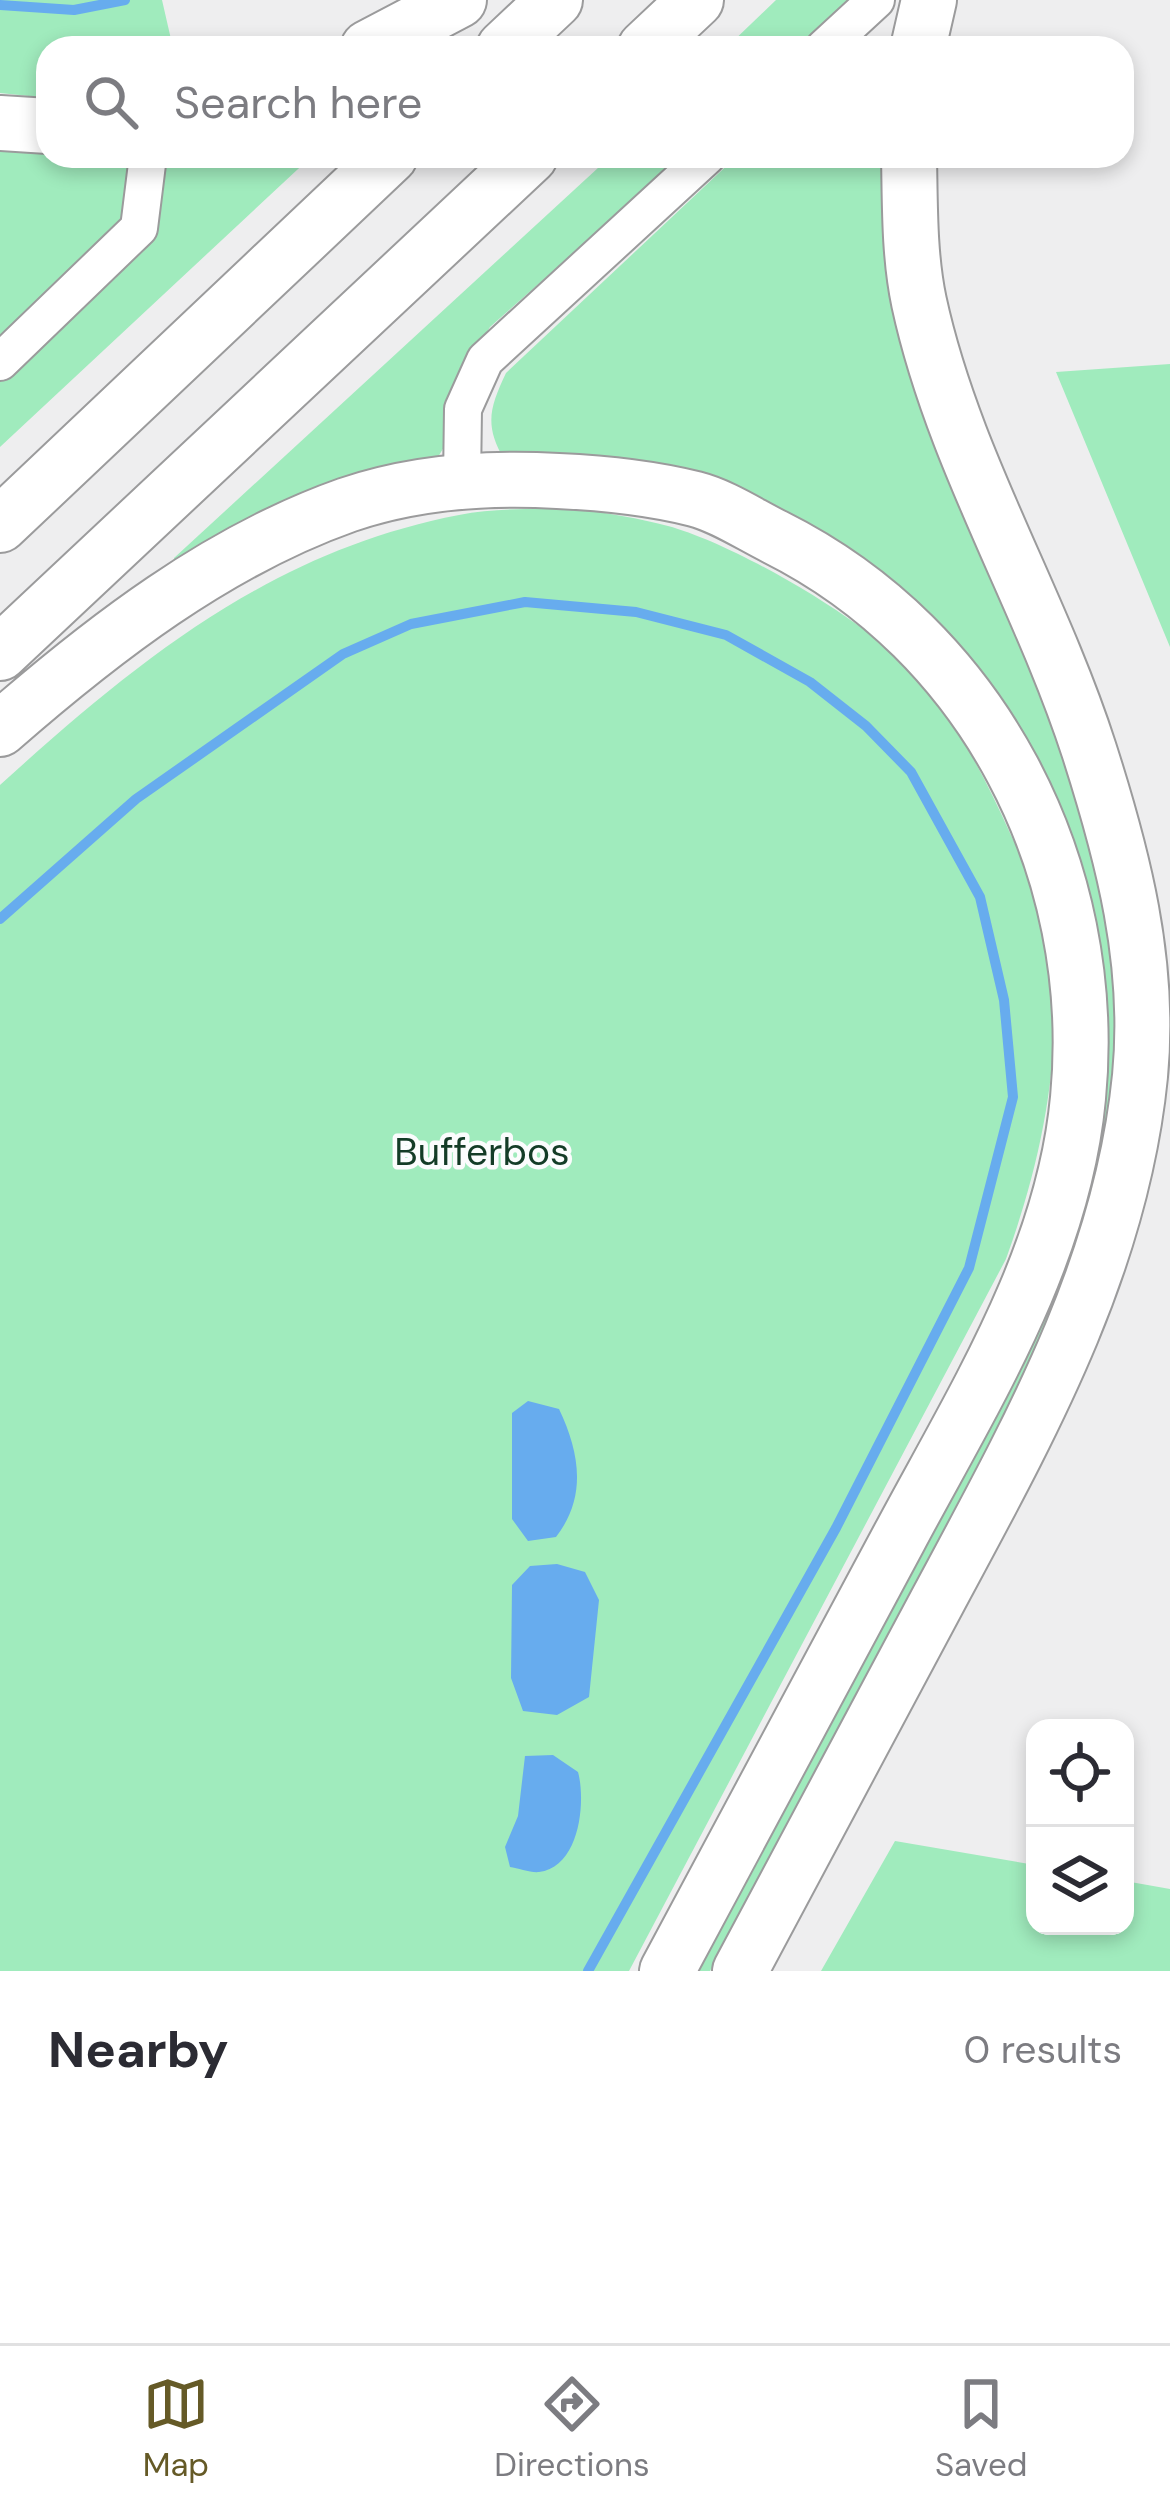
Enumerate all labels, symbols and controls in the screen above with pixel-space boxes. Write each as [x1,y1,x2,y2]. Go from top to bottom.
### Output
search box [36,36,1134,168]
icon: search [78,69,144,135]
text: Search here [174,73,422,132]
park label: Bufferbos [394,1126,570,1177]
map controls [1026,1719,1134,1935]
button: locate [1026,1719,1134,1827]
button: layers [1026,1827,1134,1935]
text: Nearby [48,2016,229,2083]
text: 0 results [964,2024,1122,2075]
tab: Map [143,2371,209,2486]
tab: Directions [494,2371,650,2486]
tab: Saved [935,2371,1027,2486]

